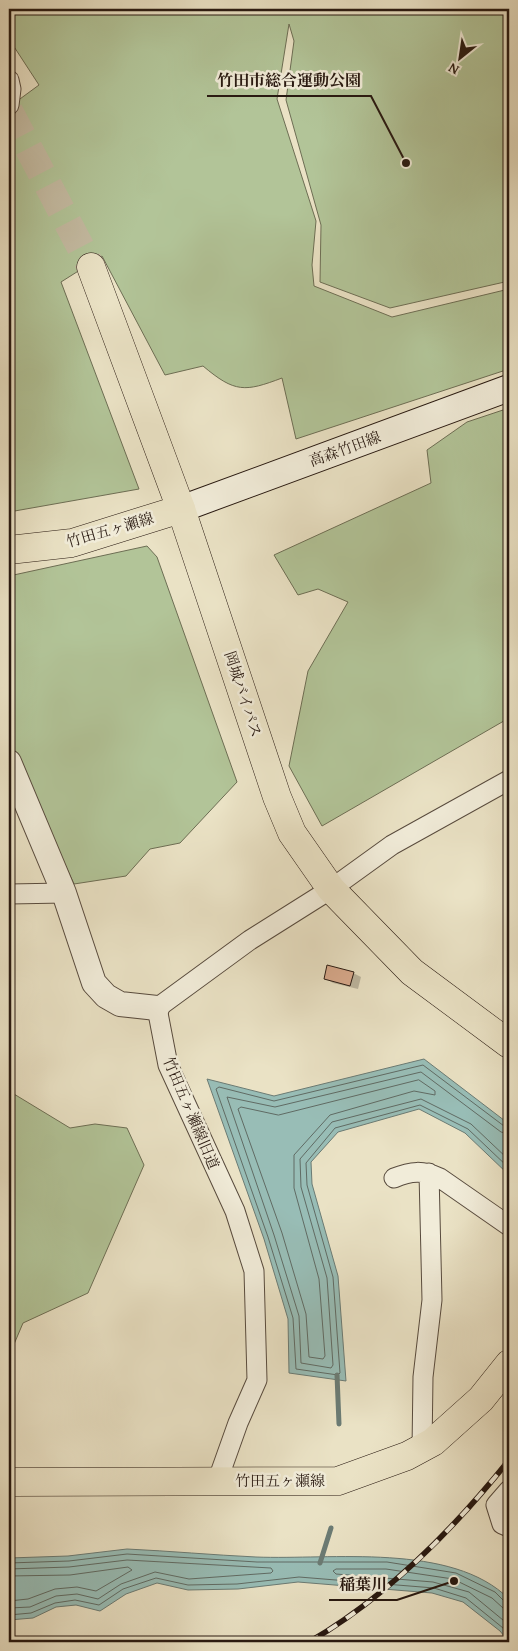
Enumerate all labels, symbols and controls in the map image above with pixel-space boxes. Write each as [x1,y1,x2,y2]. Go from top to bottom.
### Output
north arrow [436,32,486,82]
text: N [444,58,463,80]
callout: 竹田市総合運動公園 [207,65,371,96]
text: 竹田市総合運動公園 [217,68,361,92]
street label: 高森竹田線 [306,426,384,471]
street label: 竹田五ヶ瀬線 [64,507,156,552]
street label: 岡城バイパス [220,648,267,740]
street label: 竹田五ヶ瀬線旧道 [158,1053,225,1172]
street label: 竹田五ヶ瀬線 [235,1470,325,1491]
callout: 稲葉川 [329,1569,397,1600]
text: 稲葉川 [339,1572,387,1596]

